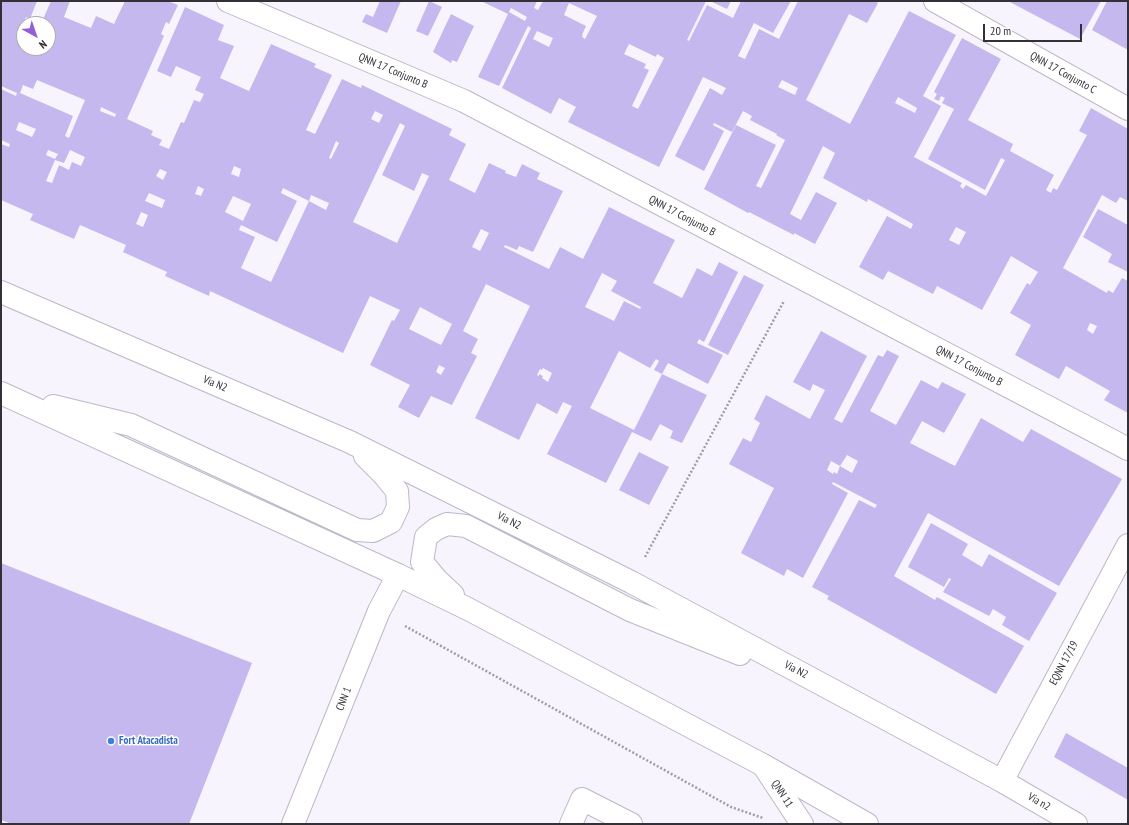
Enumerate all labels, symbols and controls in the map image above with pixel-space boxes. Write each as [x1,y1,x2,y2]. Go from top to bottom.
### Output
north arrow [16,16,56,56]
scale bar [985,16,1084,42]
text: 20 m [990,23,1011,38]
text: N [36,37,50,52]
street label: QNN 17 Conjunto C [1028,49,1098,97]
street label: QNN 17 Conjunto B [356,50,430,92]
street label: QNN 17 Conjunto B [646,193,718,239]
street label: QNN 17 Conjunto B [933,343,1005,389]
street label: Via N2 [201,373,229,395]
street label: Via N2 [495,509,523,533]
street label: EQNN 17/19 [1047,639,1081,687]
street label: Via N2 [782,658,810,682]
street label: CNN 1 [333,685,355,713]
place label: Fort Atacadista [119,734,178,748]
marker: Fort Atacadista [106,736,116,746]
street label: QNN 11 [768,778,796,810]
street label: Via n2 [1025,790,1053,814]

